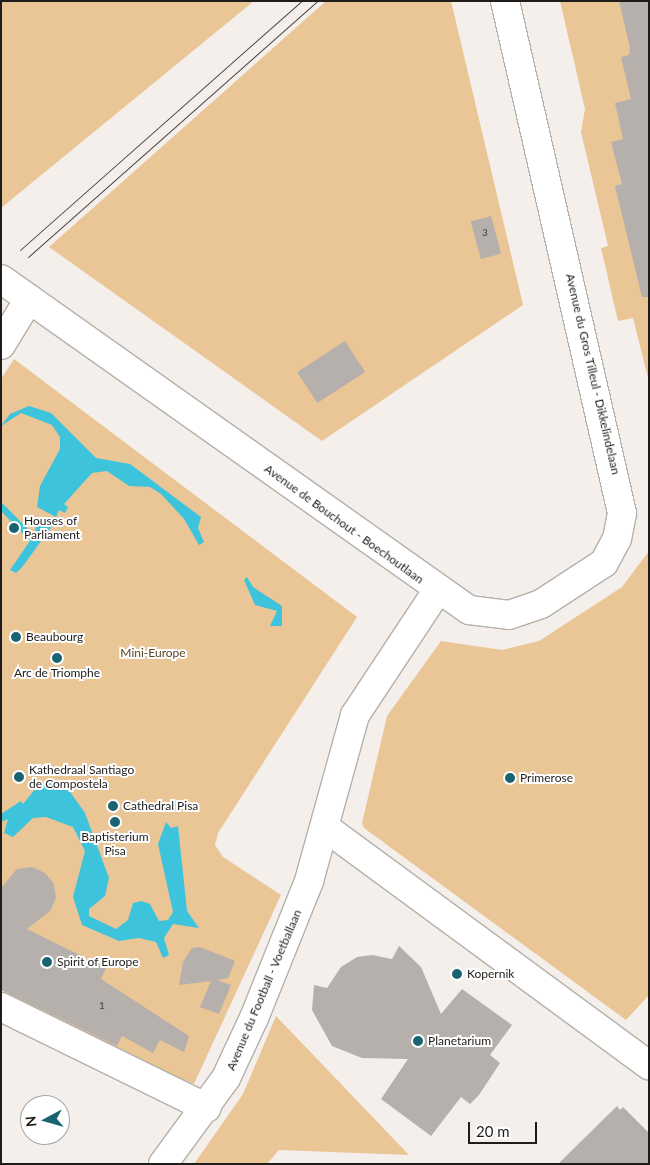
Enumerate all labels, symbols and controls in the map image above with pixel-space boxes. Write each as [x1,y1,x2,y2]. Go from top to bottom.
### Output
house number: 3 [482,227,488,239]
street label: Avenue du Gros Tilleul - Dikkelindelaan [563,272,623,476]
street label: Avenue de Bouchout - Boechoutlaan [262,461,426,587]
place label: Houses of Parliament [24,514,80,542]
marker: Houses of Parliament [8,522,20,534]
place label: Beaubourg [26,630,83,644]
marker: Beaubourg [10,631,22,643]
park label: Mini-Europe [120,646,186,660]
marker: Arc de Triomphe [51,652,63,664]
place label: Arc de Triomphe [14,666,100,680]
place label: Kathedraal Santiago de Compostela [29,763,134,791]
marker: Kathedraal Santiago de Compostela [13,771,25,783]
place label: Primerose [520,771,573,785]
marker: Primerose [504,772,516,784]
place label: Cathedral Pisa [123,799,198,813]
marker: Cathedral Pisa [107,800,119,812]
marker: Baptisterium Pisa [109,816,121,828]
place label: Baptisterium Pisa [81,830,149,858]
street label: Avenue du Football - Voetballaan [223,907,305,1073]
place label: Spirit of Europe [57,955,139,969]
marker: Spirit of Europe [41,956,53,968]
place label: Kopernik [467,967,514,981]
marker: Kopernik [451,968,463,980]
house number: 1 [99,1000,105,1012]
place label: Planetarium [428,1034,491,1048]
marker: Planetarium [412,1035,424,1047]
north arrow [20,1095,70,1145]
scale bar [470,1112,539,1144]
text: N [22,1115,40,1128]
text: 20 m [476,1122,510,1140]

